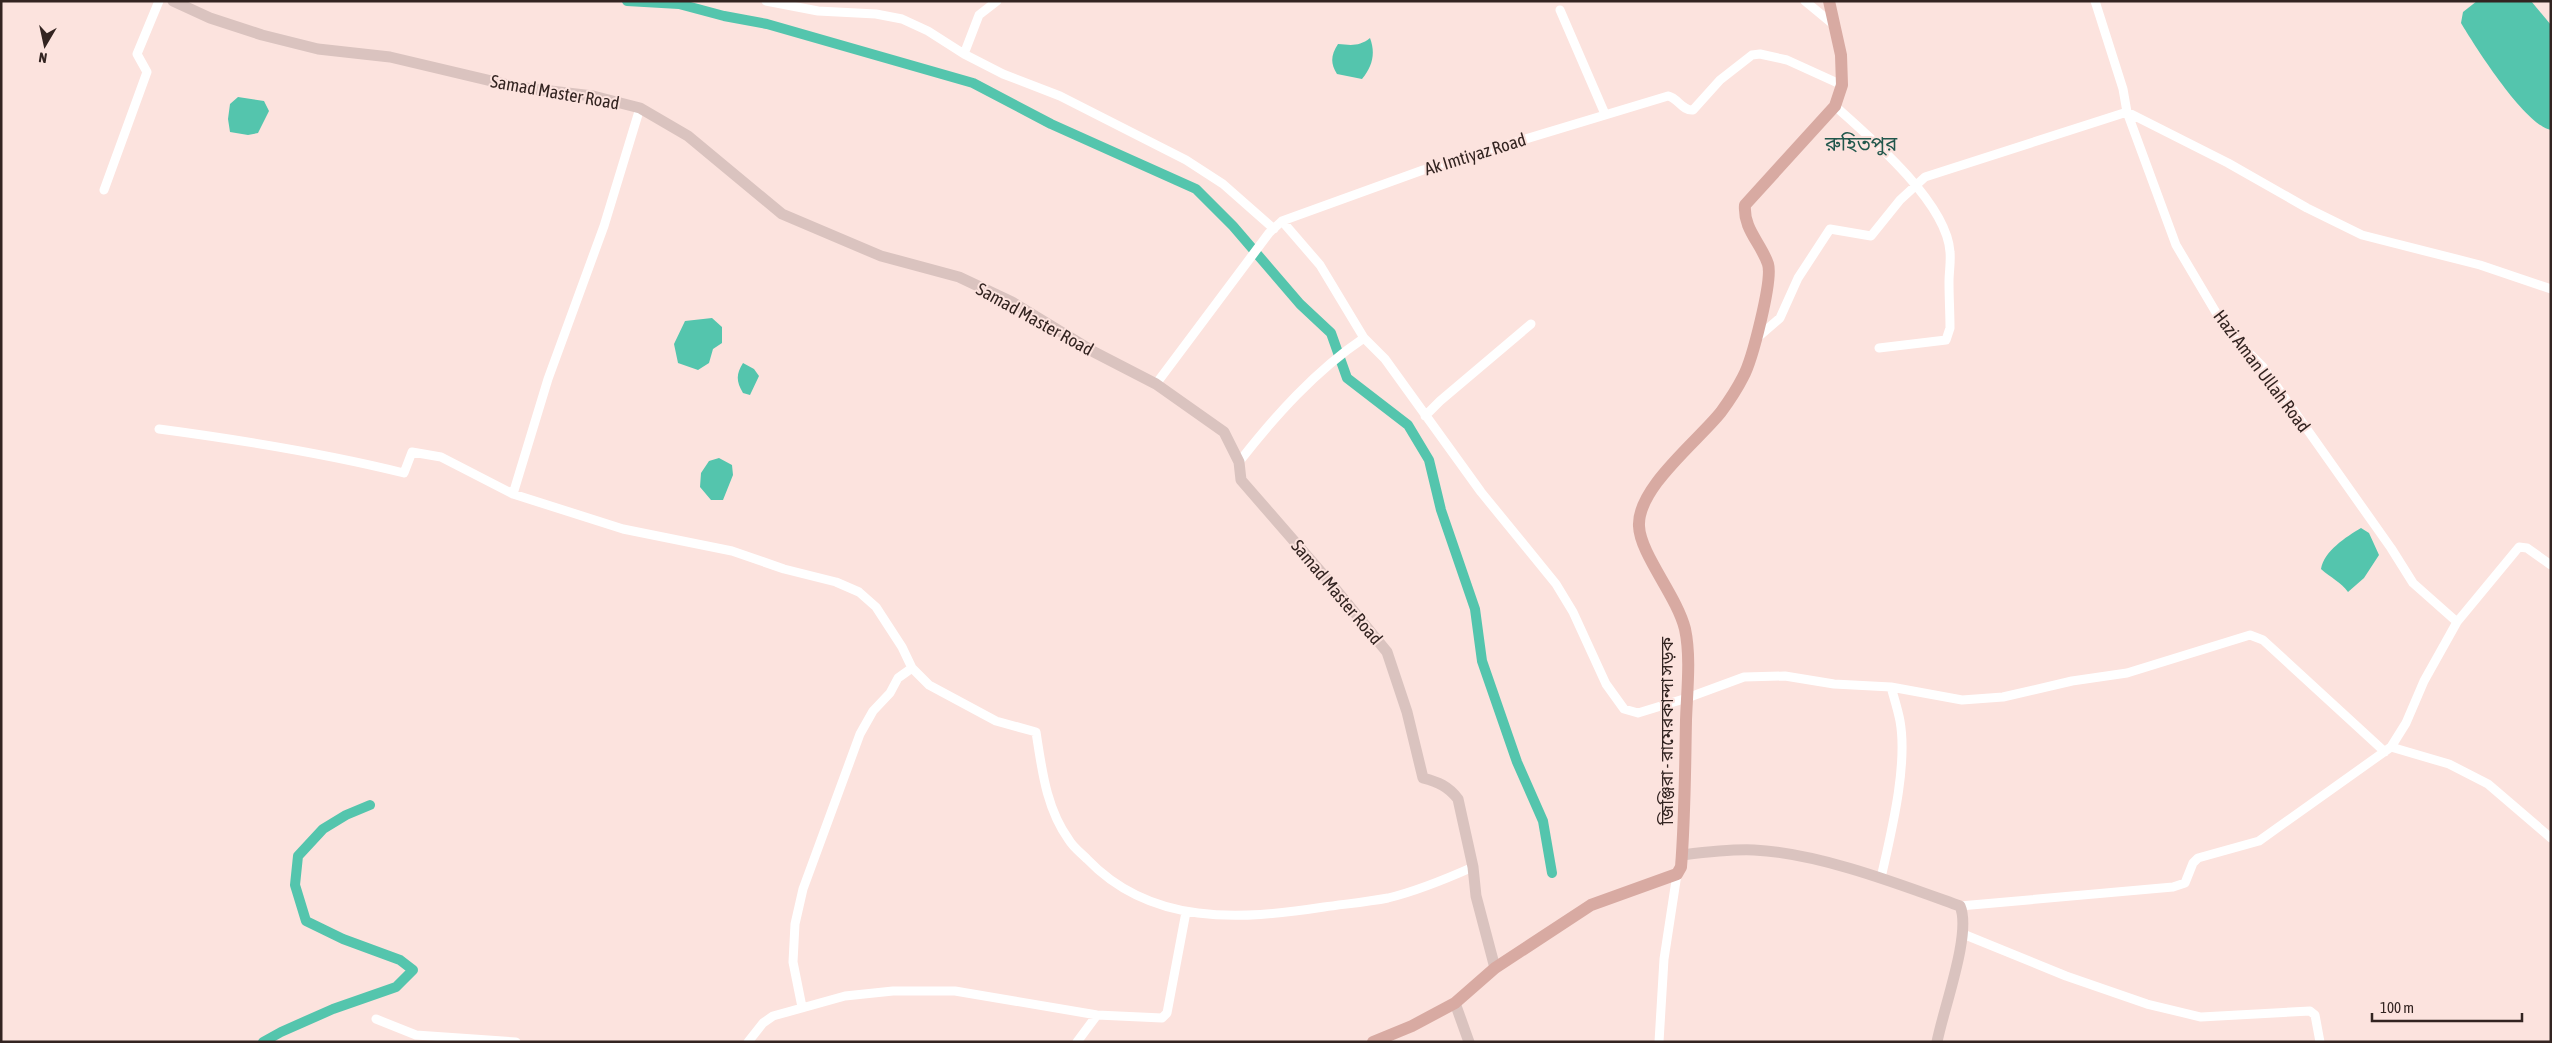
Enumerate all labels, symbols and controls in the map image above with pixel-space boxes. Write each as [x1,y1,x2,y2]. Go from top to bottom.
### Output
north arrow [20,20,70,70]
text: N [38,49,48,66]
street label: Samad Master Road [489,70,621,114]
street label: Ak Imtiyaz Road [1422,129,1528,179]
district label: রুহিতপুর [1824,132,1898,156]
street label: Samad Master Road [973,278,1097,360]
street label: Hazi Aman Ullah Road [2209,306,2315,436]
street label: Samad Master Road [1287,535,1387,649]
street label: জিঞ্জিরা - রামেরকান্দা সড়ক [1656,637,1677,826]
scale bar [2372,990,2522,1022]
text: 100 m [2380,999,2414,1016]

